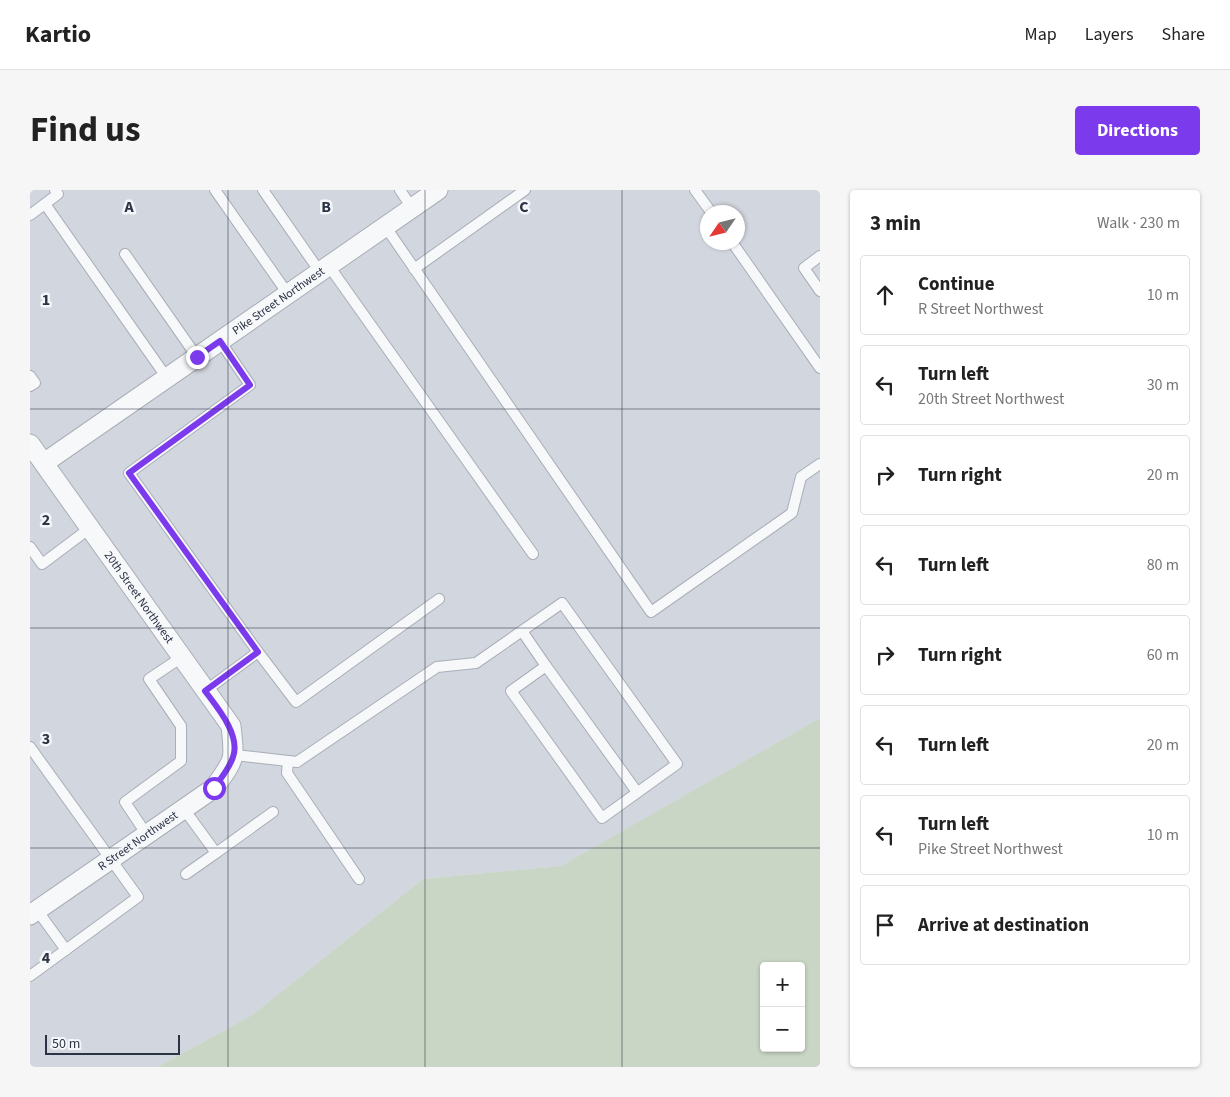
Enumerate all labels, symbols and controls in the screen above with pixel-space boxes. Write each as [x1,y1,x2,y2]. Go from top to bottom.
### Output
text: Kartio [25,17,91,52]
text: Map [1025,22,1057,47]
text: Layers [1085,22,1134,47]
text: Share [1162,22,1205,47]
text: Find us [30,105,140,155]
button: Directions [1075,106,1200,155]
text: A [123,196,134,218]
text: B [321,196,331,218]
text: C [519,196,529,218]
north arrow [700,205,745,250]
text: 3 min [870,208,921,238]
text: Walk · 230 m [1097,212,1180,234]
street label: Pike Street Northwest [229,263,328,339]
text: Continue [918,271,995,298]
icon: ahead [871,281,899,309]
text: 10 m [1147,284,1179,306]
text: 1 [42,289,50,311]
text: R Street Northwest [918,298,1043,320]
route end [186,346,209,369]
text: Turn left [918,361,989,388]
icon: left [871,371,899,399]
text: 30 m [1147,374,1179,396]
text: 20th Street Northwest [918,388,1064,410]
icon: right [871,461,899,489]
text: Turn right [918,462,1002,489]
text: 20 m [1147,464,1179,486]
text: 2 [42,509,50,531]
street label: 20th Street Northwest [100,547,178,647]
icon: left [871,551,899,579]
text: Turn left [918,552,989,579]
text: 80 m [1147,554,1179,576]
icon: right [871,641,899,669]
text: Turn right [918,642,1002,669]
text: 60 m [1147,644,1179,666]
text: 3 [42,728,50,750]
icon: left [871,731,899,759]
text: Turn left [918,732,989,759]
text: 20 m [1147,734,1179,756]
route start [203,777,226,800]
street label: R Street Northwest [95,807,181,875]
text: Turn left [918,811,989,838]
icon: left [871,821,899,849]
text: 10 m [1147,824,1179,846]
text: Pike Street Northwest [918,838,1063,860]
icon: arrive [871,911,899,939]
text: Arrive at destination [918,912,1089,939]
text: 4 [42,947,51,969]
map controls [760,962,805,1052]
button: + [760,962,805,1007]
button: − [760,1007,805,1052]
scale bar [45,1032,180,1055]
text: 50 m [52,1034,80,1054]

